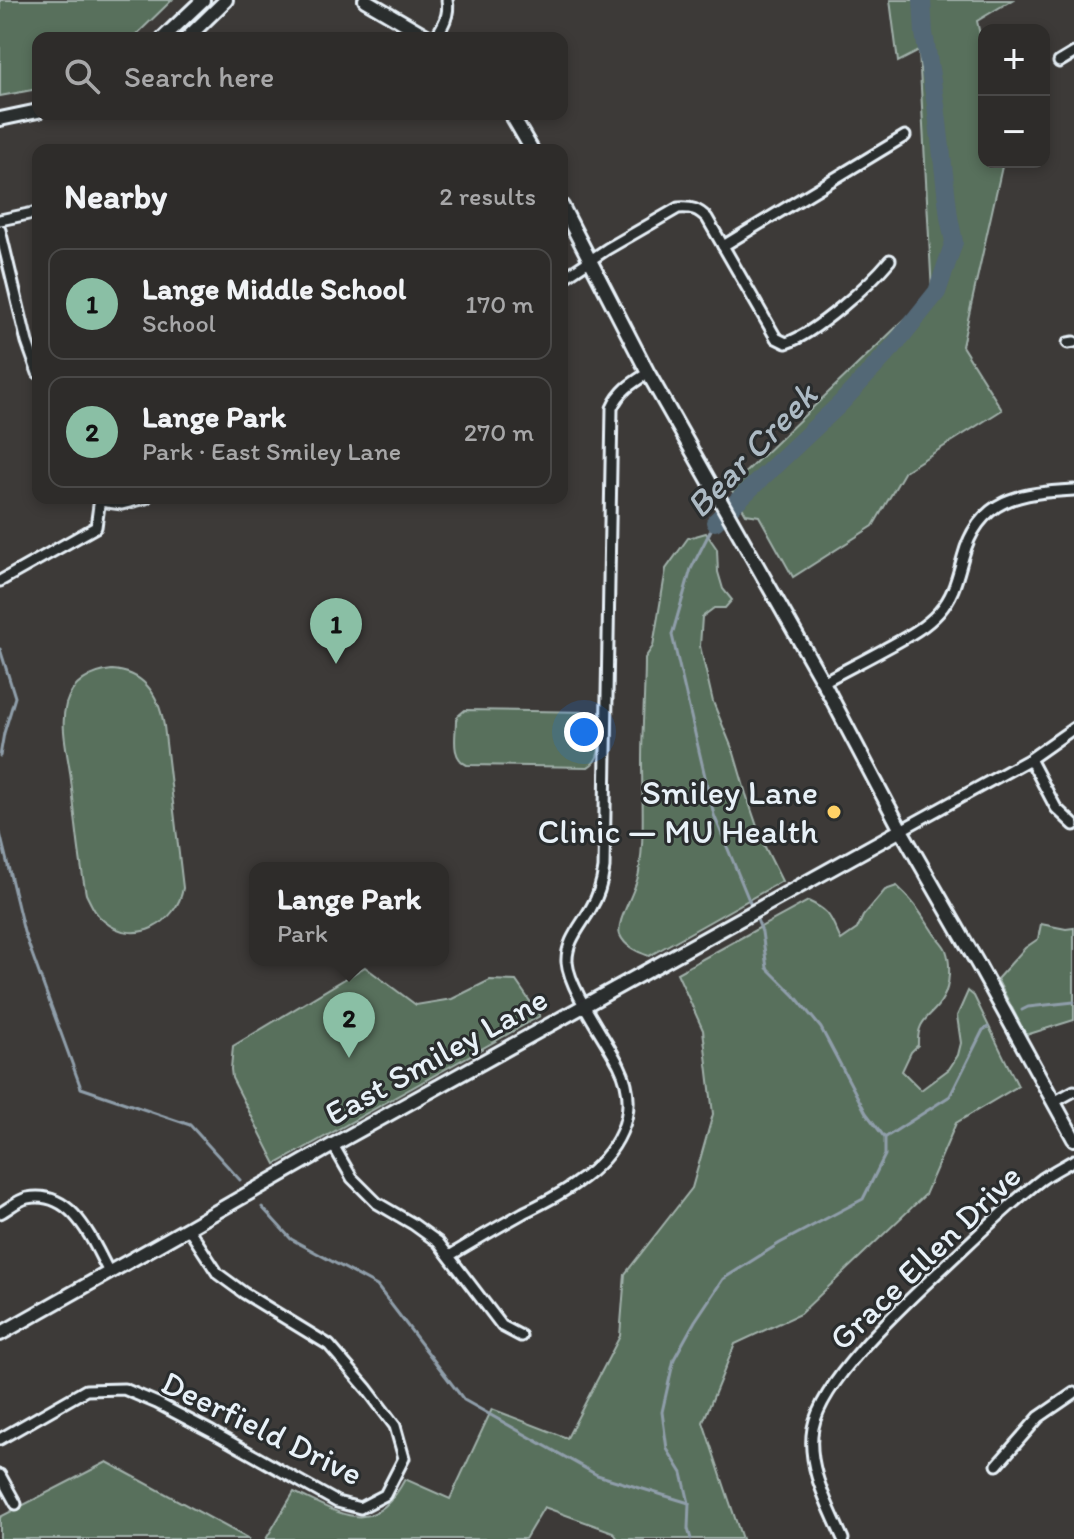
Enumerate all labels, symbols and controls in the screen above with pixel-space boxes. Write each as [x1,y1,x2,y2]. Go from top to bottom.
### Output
map controls [978,24,1050,168]
button: + [978,24,1050,96]
search box [32,32,568,120]
icon: search [60,54,104,98]
text: Search here [124,58,274,95]
button: − [978,96,1050,168]
text: Nearby [64,176,167,217]
text: 2 results [439,180,536,212]
text: Lange Middle School [142,270,406,307]
text: 1 [86,288,98,320]
text: 170 m [465,288,534,320]
text: School [142,307,216,339]
water label: Bear Creek [676,372,827,526]
text: Lange Park [142,398,286,435]
text: 2 [85,416,99,448]
text: 270 m [464,416,534,448]
text: Park · East Smiley Lane [142,435,401,467]
pin: 1 [310,598,362,664]
your location [564,712,604,752]
place label: Smiley Lane Clinic — MU Health [537,772,818,852]
marker: Smiley Lane Clinic — MU Health [825,803,843,821]
popup [249,862,449,966]
text: Lange Park [277,880,421,917]
text: Park [277,917,328,949]
street label: East Smiley Lane [317,978,555,1134]
pin: 2 [323,992,375,1058]
street label: Grace Ellen Drive [821,1155,1029,1359]
street label: Deerfield Drive [155,1362,369,1494]

